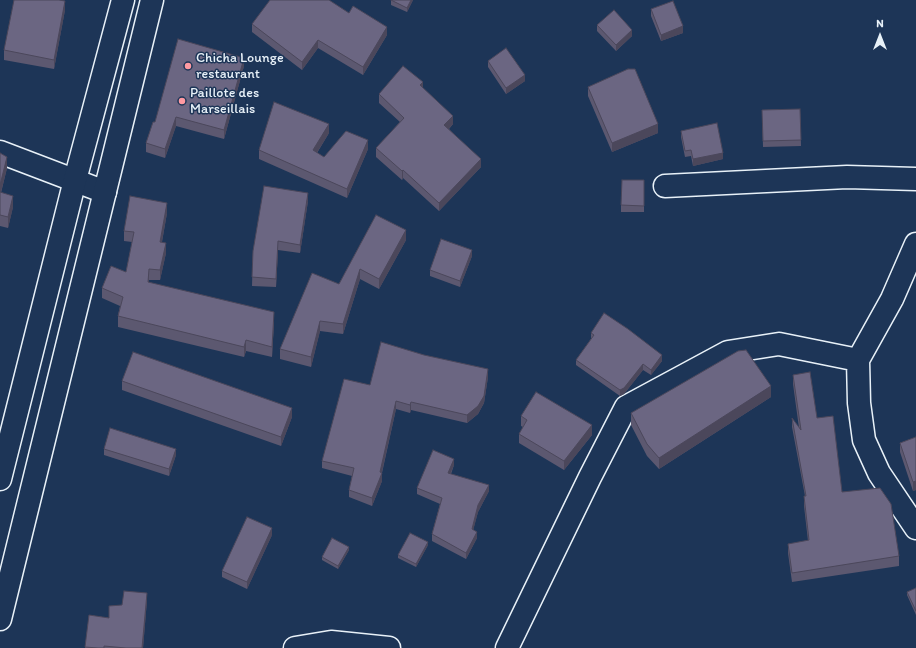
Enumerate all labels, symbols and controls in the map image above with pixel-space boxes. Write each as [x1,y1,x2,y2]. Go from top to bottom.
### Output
north arrow [860,16,900,56]
text: N [876,17,884,30]
place label: Chicha Lounge restaurant [196,50,284,82]
marker: Chicha Lounge restaurant [183,61,193,71]
place label: Paillote des Marseillais [190,85,259,118]
marker: Paillote des Marseillais [177,96,187,106]

